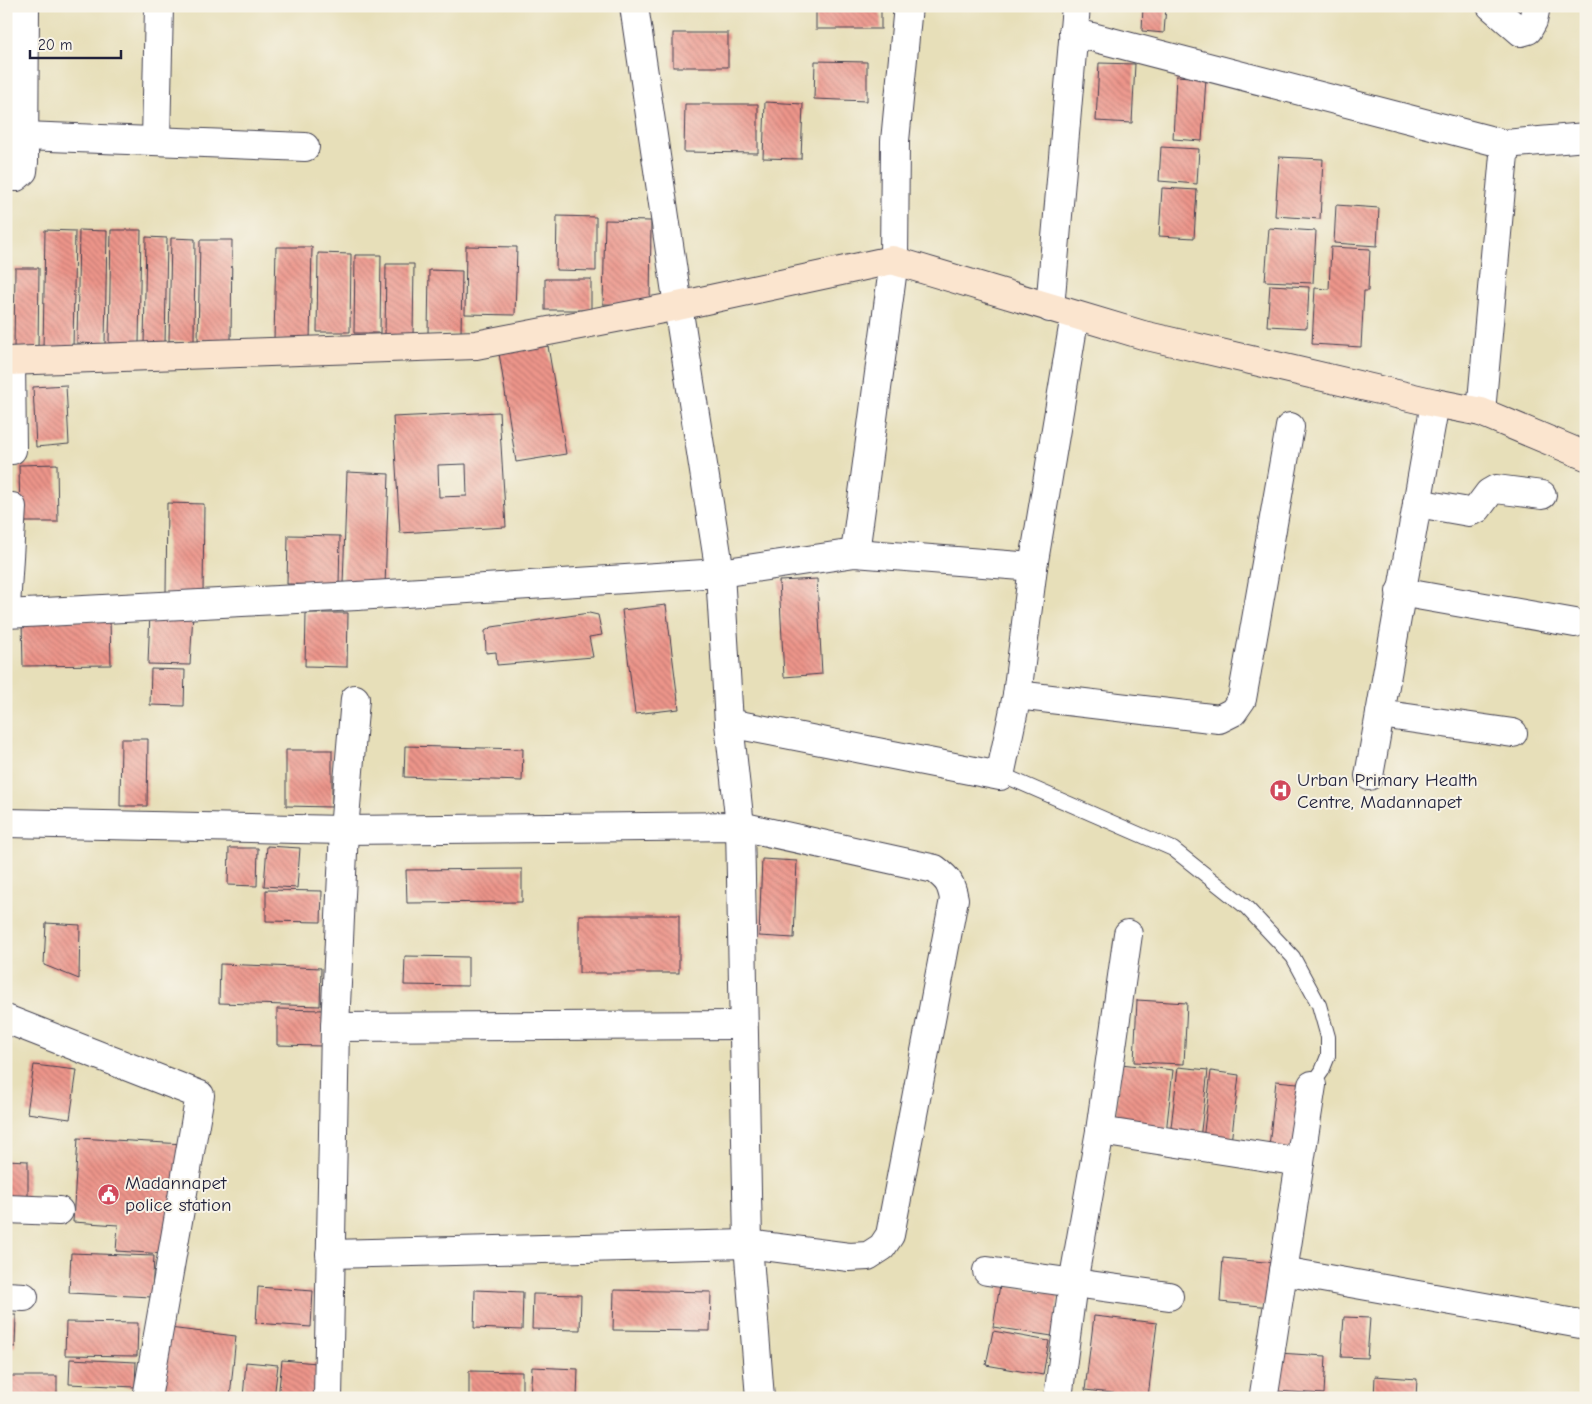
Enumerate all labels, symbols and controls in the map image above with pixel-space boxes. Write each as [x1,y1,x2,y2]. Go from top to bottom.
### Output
scale bar [30,28,121,60]
text: 20 m [38,36,72,54]
place label: Urban Primary Health Centre, Madannapet [1297,769,1478,813]
hospital icon: Urban Primary Health Centre, Madannapet [1269,779,1293,803]
place label: Madannapet police station [125,1172,232,1216]
public building icon: Madannapet police station [97,1182,121,1206]

